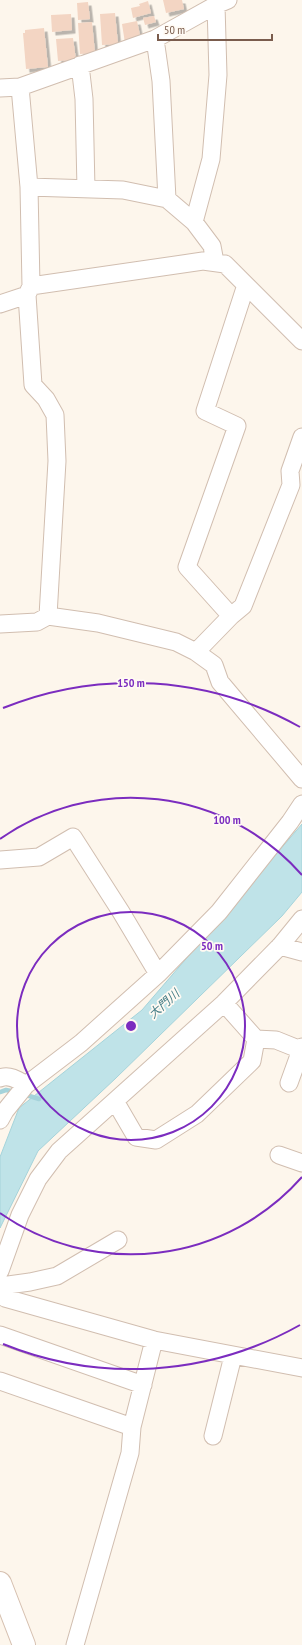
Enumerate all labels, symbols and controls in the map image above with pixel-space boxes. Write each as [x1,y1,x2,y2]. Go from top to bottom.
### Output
scale bar [158,16,272,42]
text: 50 m [164,22,185,37]
text: 150 m [117,675,145,690]
text: 100 m [213,812,241,827]
text: 50 m [201,938,223,953]
water label: 大門川 [145,985,184,1021]
centre of rings [124,1019,138,1033]

